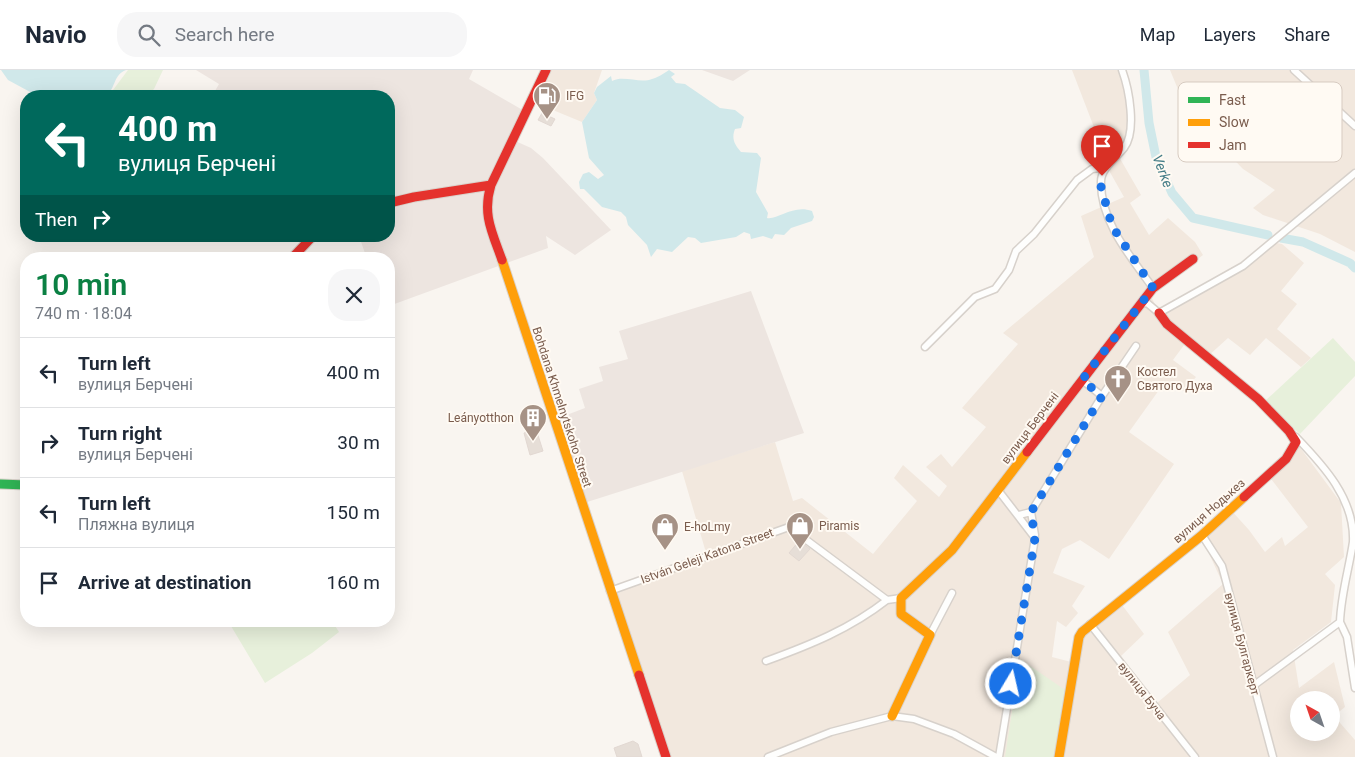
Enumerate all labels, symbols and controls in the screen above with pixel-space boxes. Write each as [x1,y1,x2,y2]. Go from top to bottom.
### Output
search box [117,12,467,57]
text: Navio [25,21,87,49]
icon: search [135,21,163,49]
text: Search here [175,23,275,46]
text: Map [1140,24,1175,45]
text: Layers [1203,24,1256,45]
text: Share [1284,24,1330,45]
fuel station icon: IFG [532,81,562,120]
legend [1178,82,1342,162]
place label: IFG [566,89,584,103]
text: Fast [1219,92,1246,108]
text: 400 m [118,109,217,150]
icon: left [35,110,100,175]
text: Slow [1219,114,1250,130]
pin [1081,125,1123,176]
icon: arrive [1088,132,1116,160]
text: Jam [1219,137,1247,153]
text: вулиця Берчені [118,151,276,176]
water label: Verke [1149,152,1177,190]
icon: right [87,205,115,233]
text: Then [35,208,77,231]
text: 10 min [35,267,127,302]
button: close [328,269,380,321]
text: 740 m · 18:04 [35,304,132,323]
street label: Bohdana Khmelnytskoho Street [529,325,595,489]
text: Turn left [78,352,151,375]
icon: left [35,359,63,387]
text: 400 m [327,361,380,384]
church icon: Костел Святого Духа [1103,364,1133,403]
place label: Костел Святого Духа [1137,365,1213,393]
text: вулиця Берчені [78,375,193,394]
street label: вулиця Берчені [998,389,1062,467]
building icon: Leányotthon [518,403,548,442]
place label: Leányotthon [448,411,514,425]
text: Turn right [78,422,162,445]
icon: right [35,429,63,457]
text: 30 m [337,431,380,454]
text: вулиця Берчені [78,445,193,464]
street label: вулиця Нодькез [1170,476,1248,546]
text: Turn left [78,492,151,515]
icon: left [35,499,63,527]
text: 150 m [327,501,380,524]
shop icon: Piramis [785,511,815,550]
shop icon: E-hoLmy [650,512,680,551]
text: Пляжна вулиця [78,515,195,534]
place label: Piramis [819,519,859,533]
place label: E-hoLmy [684,520,731,534]
street label: István Geleji Katona Street [639,525,775,587]
icon: arrive [35,569,63,597]
text: Arrive at destination [78,571,251,594]
text: 160 m [327,571,380,594]
street label: вулиця Булгаркерт [1222,591,1263,697]
position arrow [984,657,1036,709]
street label: вулиця Буча [1115,659,1169,723]
north arrow [1290,691,1340,741]
map controls [1290,691,1340,741]

